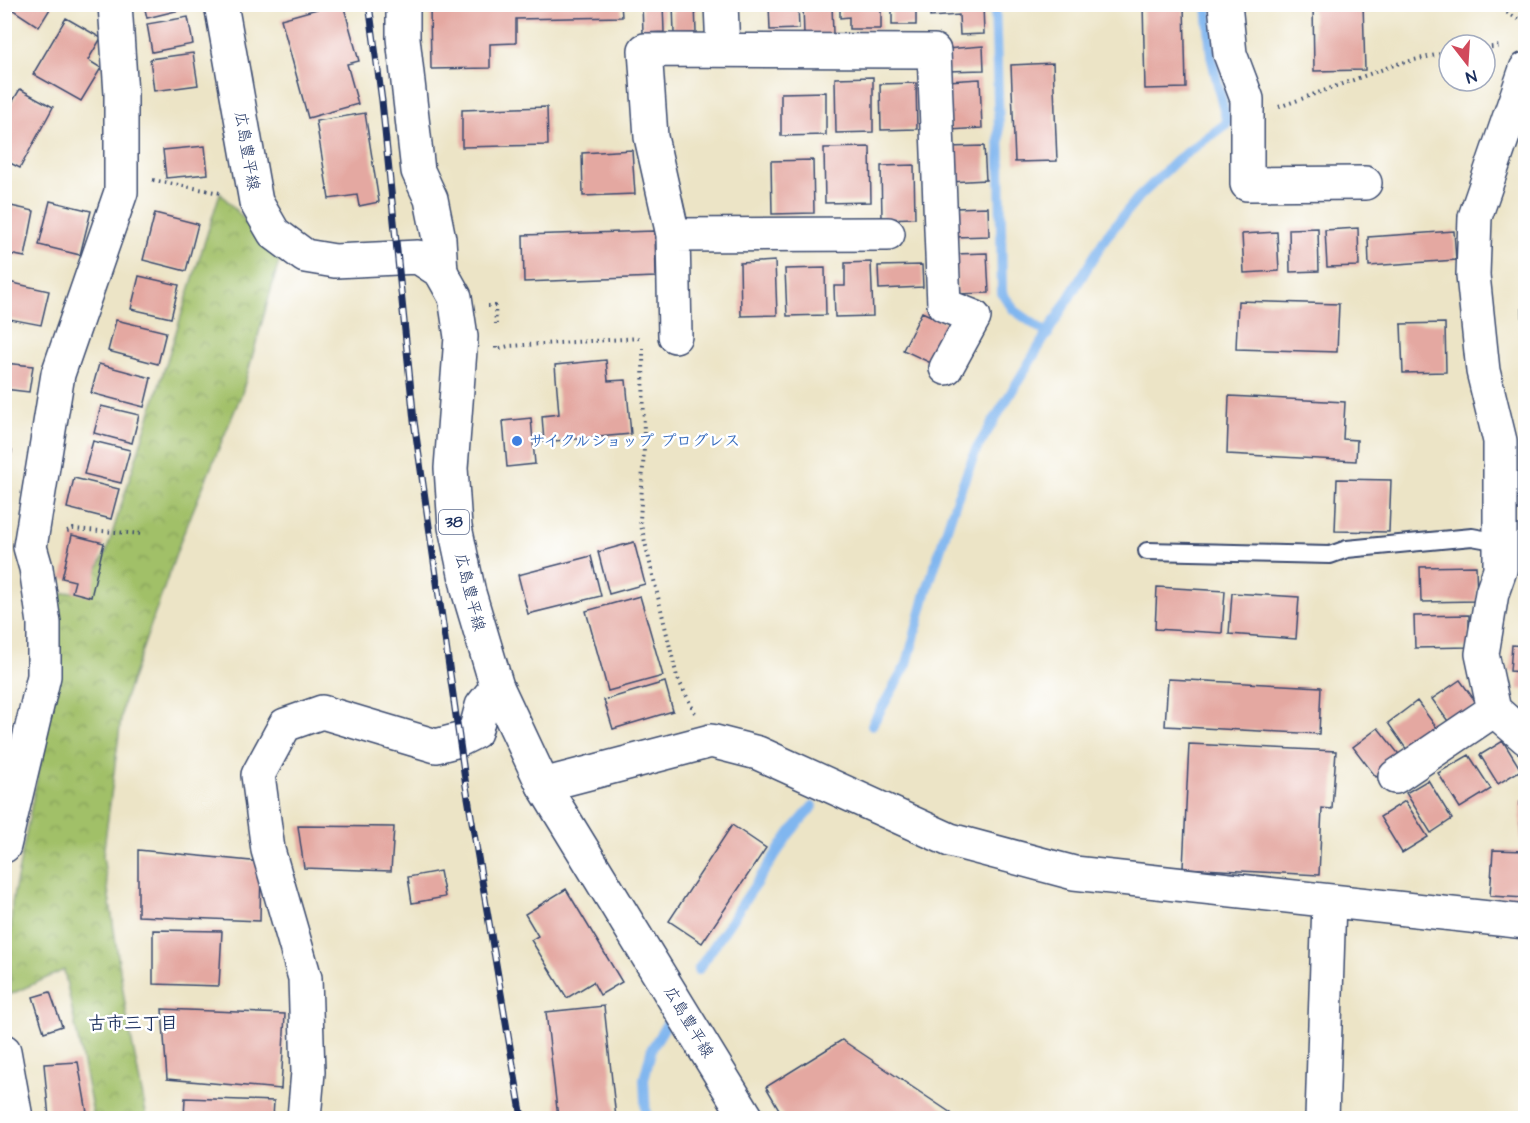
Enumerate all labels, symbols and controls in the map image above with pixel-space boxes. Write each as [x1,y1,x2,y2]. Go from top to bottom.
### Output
north arrow [1437,33,1497,93]
text: N [1463,64,1479,88]
street label: 広島豊平線 [229,110,265,192]
place label: サイクルショップ プログレス [529,430,740,452]
marker: サイクルショップ プログレス [510,434,524,448]
road number: 38 [439,510,469,534]
street label: 広島豊平線 [450,551,490,633]
street label: 広島豊平線 [659,982,719,1062]
district label: 古市三丁目 [88,1011,178,1036]

